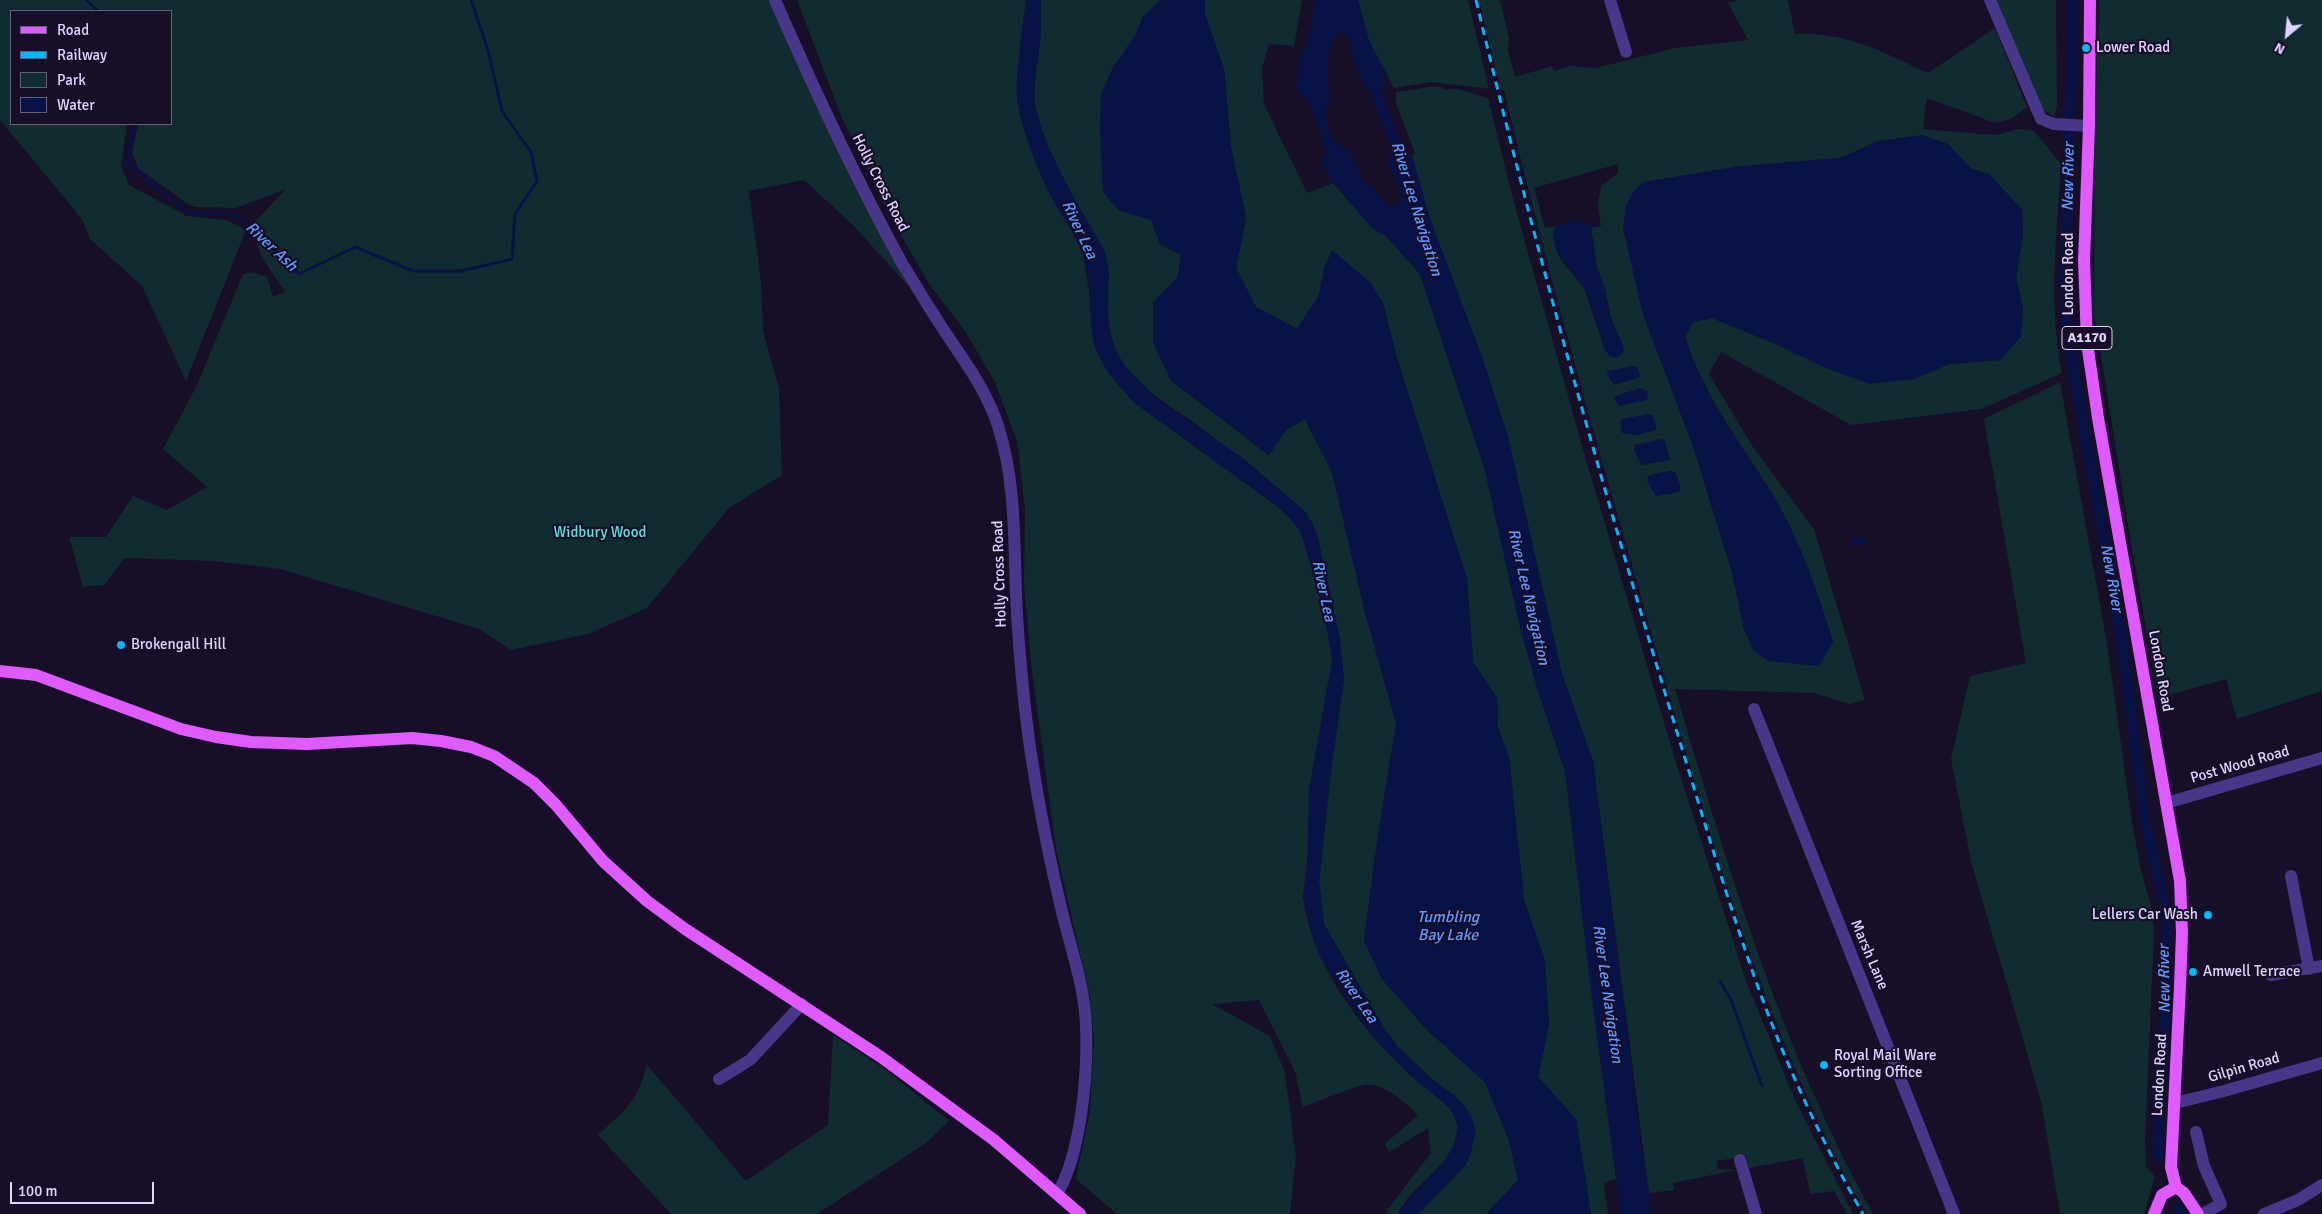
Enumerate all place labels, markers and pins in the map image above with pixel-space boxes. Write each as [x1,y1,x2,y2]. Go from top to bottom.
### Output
place label: Lower Road [2096,39,2170,57]
marker: Lower Road [2080,42,2092,54]
place label: Brokengall Hill [131,636,226,654]
marker: Brokengall Hill [115,639,127,651]
place label: Lellers Car Wash [2092,906,2198,924]
marker: Lellers Car Wash [2202,909,2214,921]
place label: Amwell Terrace [2203,963,2301,981]
marker: Amwell Terrace [2187,966,2199,978]
place label: Royal Mail Ware Sorting Office [1834,1047,1937,1082]
marker: Royal Mail Ware Sorting Office [1818,1059,1830,1071]

